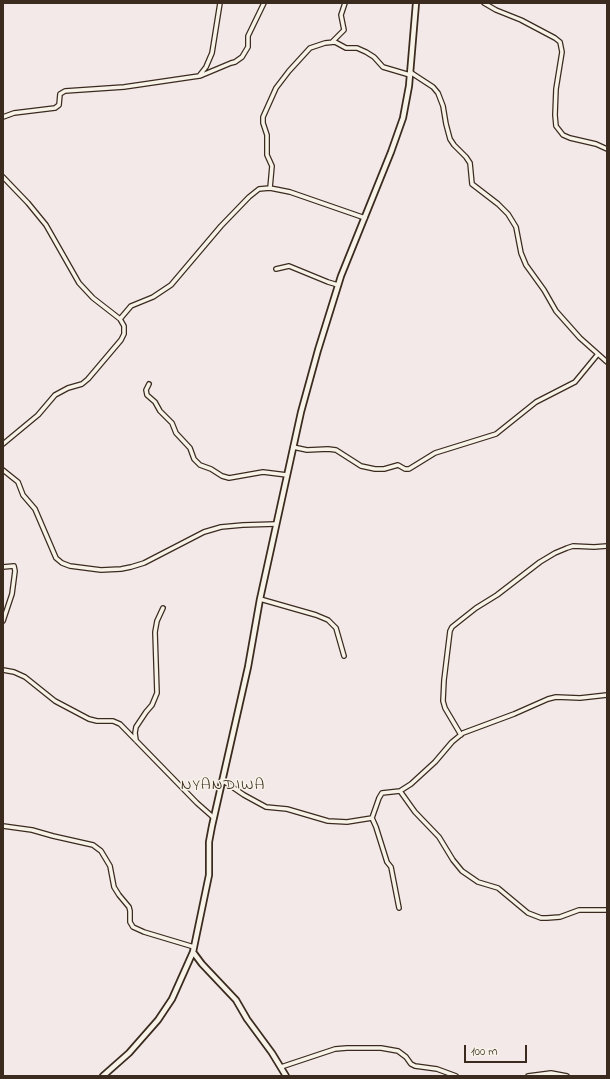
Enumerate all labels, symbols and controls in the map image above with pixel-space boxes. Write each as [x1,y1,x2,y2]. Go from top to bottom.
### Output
district label: NYANDIWA [181,776,265,796]
scale bar [466,1037,529,1063]
text: 100 m [471,1043,498,1061]

